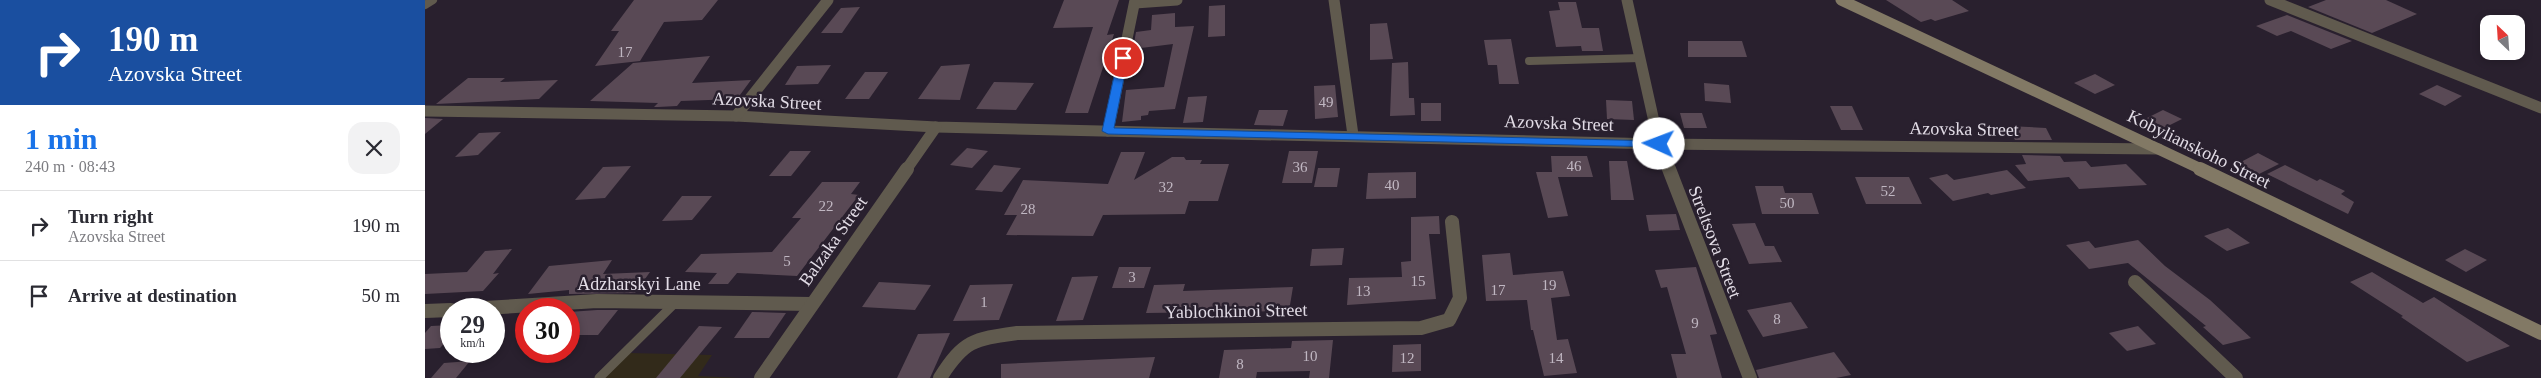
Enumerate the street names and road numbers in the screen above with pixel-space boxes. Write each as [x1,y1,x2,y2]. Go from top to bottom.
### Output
street label: Azovska Street [712,88,822,114]
street label: Kobylianskoho Street [2124,106,2274,192]
street label: Azovska Street [1504,111,1614,135]
street label: Azovska Street [1909,118,2019,140]
street label: Streltsova Street [1684,183,1746,301]
street label: Balzaka Street [795,192,871,290]
street label: Adzharskyi Lane [577,274,701,294]
street label: Yablochkinoi Street [1165,300,1307,322]

